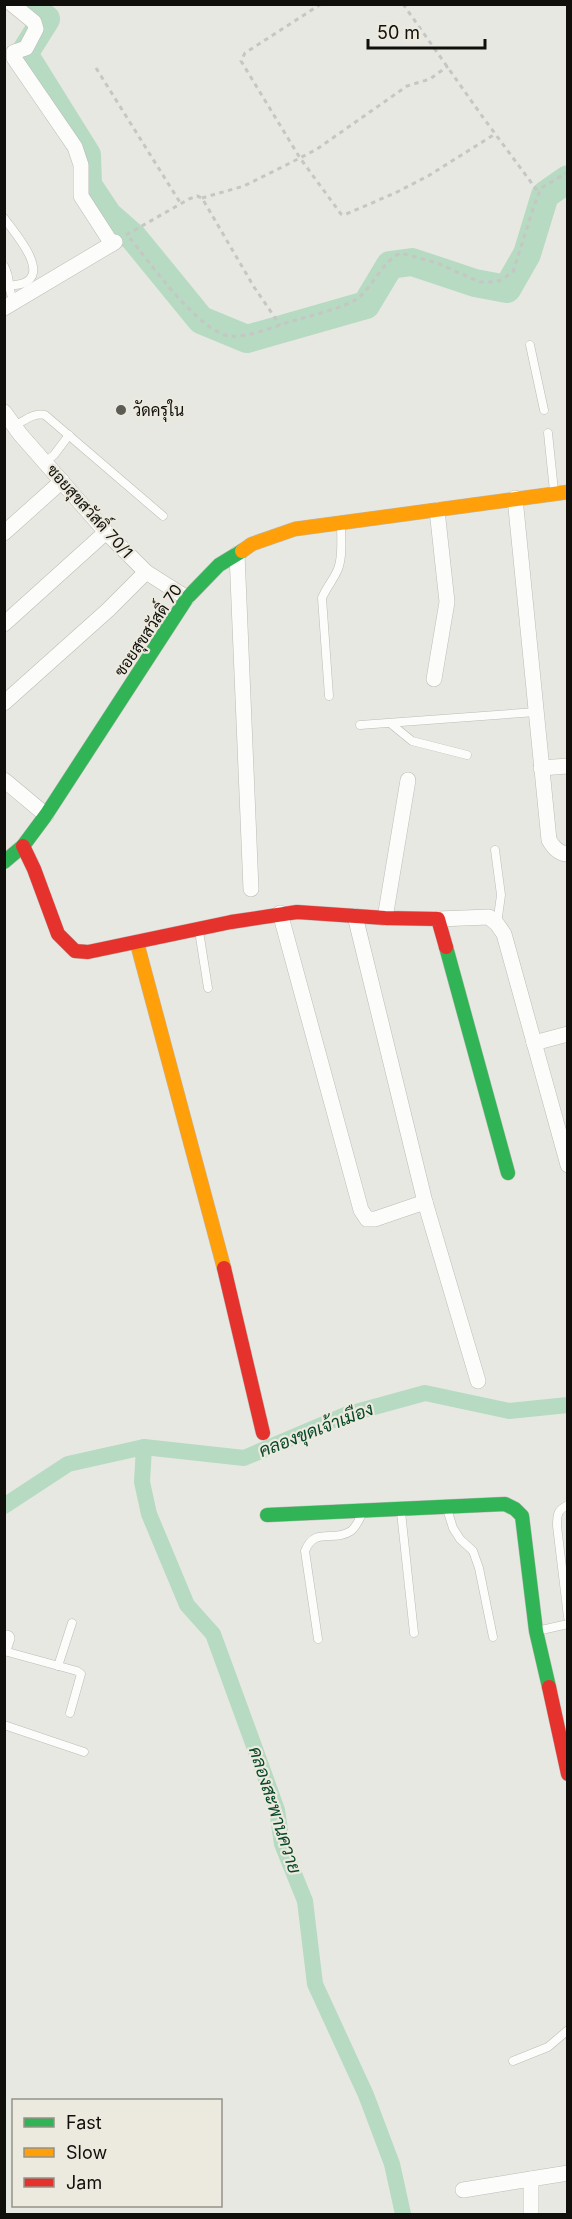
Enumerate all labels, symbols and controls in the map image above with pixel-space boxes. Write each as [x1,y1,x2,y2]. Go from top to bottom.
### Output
scale bar [368,12,485,50]
text: 50 m [377,22,420,43]
place label: วัดครุใน [133,399,184,422]
marker: วัดครุใน [114,403,128,417]
street label: ซอยสุขสวัสดิ์ 70/1 [41,457,140,563]
street label: ซอยสุขสวัสดิ์ 70 [106,578,188,681]
water label: คลองขุดเจ้าเมือง [255,1396,377,1463]
water label: คลองสะพานควาย [245,1744,306,1876]
legend [12,2099,222,2207]
text: Fast [66,2112,102,2133]
text: Slow [66,2142,107,2163]
text: Jam [66,2172,102,2193]

